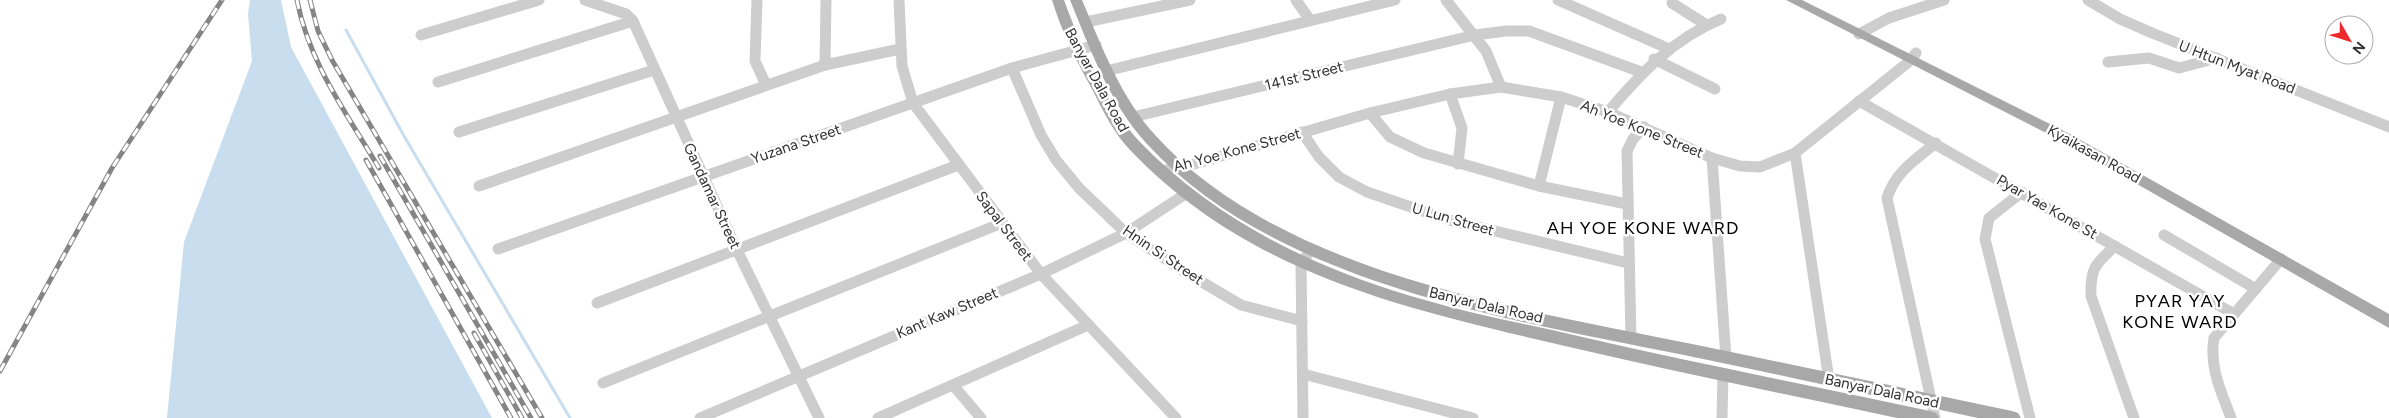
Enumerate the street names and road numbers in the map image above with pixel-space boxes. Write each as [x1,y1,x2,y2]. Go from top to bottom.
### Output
street label: Banyar Dala Road [1061,25,1133,135]
street label: U Htun Myat Road [2176,36,2298,98]
street label: 141st Street [1263,58,1345,94]
street label: Ah Yoe Kone Street [1578,96,1706,162]
street label: Yuzana Street [749,120,844,168]
street label: Kyaikasan Road [2044,121,2144,187]
street label: Ah Yoe Kone Street [1171,124,1303,176]
street label: Gandamar Street [680,140,745,252]
street label: Pyar Yae Kone St [1993,171,2101,243]
street label: Sapal Street [972,188,1036,265]
street label: U Lun Street [1410,199,1496,239]
street label: Hnin Si Street [1119,221,1207,289]
street label: Kant Kaw Street [894,283,1001,342]
street label: Banyar Dala Road [1427,283,1545,327]
street label: Banyar Dala Road [1823,370,1941,412]

